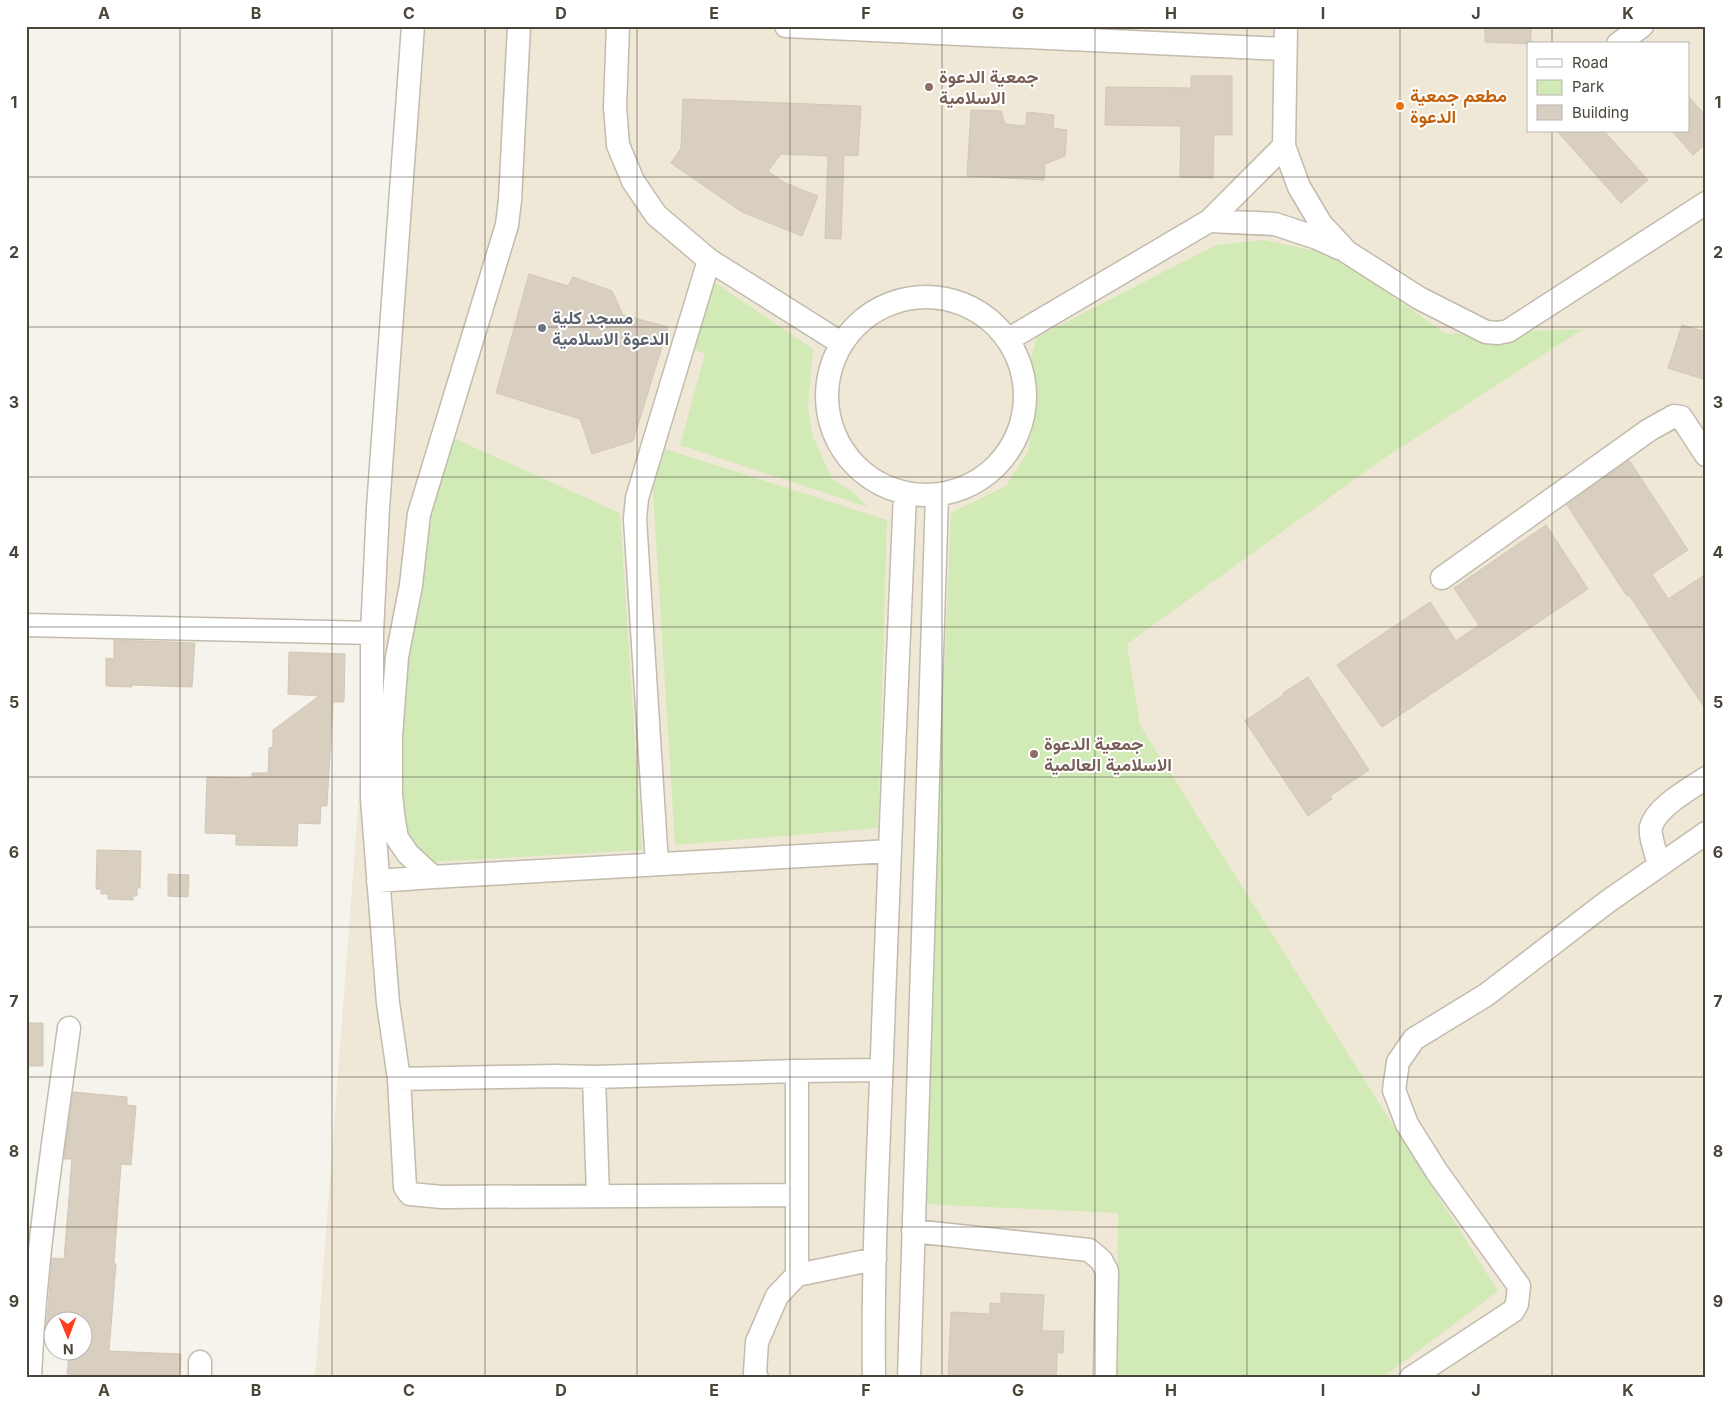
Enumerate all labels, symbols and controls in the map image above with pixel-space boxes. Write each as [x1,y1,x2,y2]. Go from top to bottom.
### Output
text: A [98,3,110,23]
text: B [251,3,261,23]
text: C [403,3,415,23]
text: D [555,3,567,23]
text: E [709,3,719,23]
text: F [861,3,871,23]
text: G [1012,3,1024,23]
text: H [1165,3,1177,23]
text: I [1321,3,1325,23]
text: J [1471,3,1481,23]
text: K [1622,3,1634,23]
legend [1527,42,1690,132]
text: Road [1572,53,1608,72]
place label: جمعية الدعوة الاسلامية [939,66,1039,109]
text: Park [1572,77,1605,96]
marker: جمعية الدعوة الاسلامية [923,81,935,93]
place label: مطعم جمعية الدعوة [1410,85,1507,128]
text: 1 [11,92,17,112]
text: 1 [1715,92,1721,112]
marker: مطعم جمعية الدعوة [1394,100,1406,112]
text: Building [1572,103,1629,122]
text: 2 [9,242,19,262]
text: 2 [1713,242,1723,262]
place label: مسجد كلية الدعوة الاسلامية [552,307,669,350]
marker: مسجد كلية الدعوة الاسلامية [536,322,548,334]
text: 3 [9,392,19,412]
text: 3 [1713,392,1723,412]
text: 4 [9,542,20,562]
text: 4 [1713,542,1724,562]
text: 5 [9,692,19,712]
text: 5 [1713,692,1723,712]
place label: جمعية الدعوة الاسلامية العالمية [1044,733,1172,776]
marker: جمعية الدعوة الاسلامية العالمية [1028,748,1040,760]
text: 6 [9,842,19,862]
text: 6 [1713,842,1723,862]
text: 7 [9,991,19,1011]
text: 7 [1713,991,1723,1011]
text: 8 [9,1141,19,1161]
text: 8 [1713,1141,1723,1161]
text: 9 [9,1291,19,1311]
text: 9 [1713,1291,1723,1311]
north arrow [42,1312,92,1362]
text: N [63,1341,74,1358]
text: A [98,1380,110,1400]
text: B [251,1380,261,1400]
text: C [403,1380,415,1400]
text: D [555,1380,567,1400]
text: E [709,1380,719,1400]
text: F [861,1380,871,1400]
text: G [1012,1380,1024,1400]
text: H [1165,1380,1177,1400]
text: I [1321,1380,1325,1400]
text: J [1471,1380,1481,1400]
text: K [1622,1380,1634,1400]

